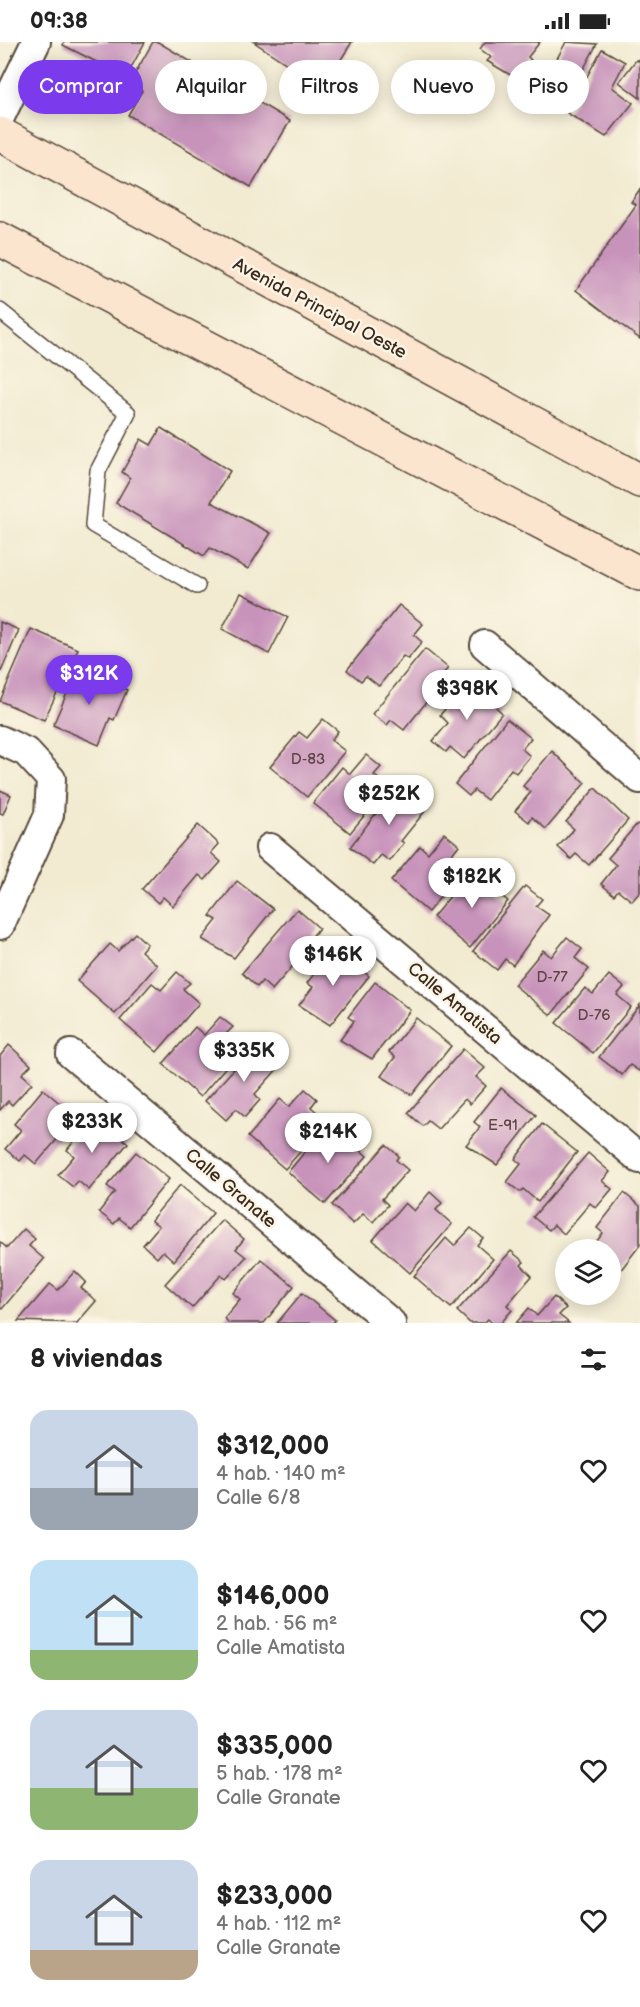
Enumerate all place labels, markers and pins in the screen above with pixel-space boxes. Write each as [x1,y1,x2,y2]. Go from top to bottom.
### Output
pin: $312K [47,655,131,706]
pin: $398K [425,670,509,721]
pin: $252K [347,775,431,826]
pin: $182K [430,858,514,909]
pin: $146K [291,936,375,987]
pin: $335K [202,1032,286,1083]
pin: $233K [50,1103,134,1154]
pin: $214K [286,1113,370,1164]

